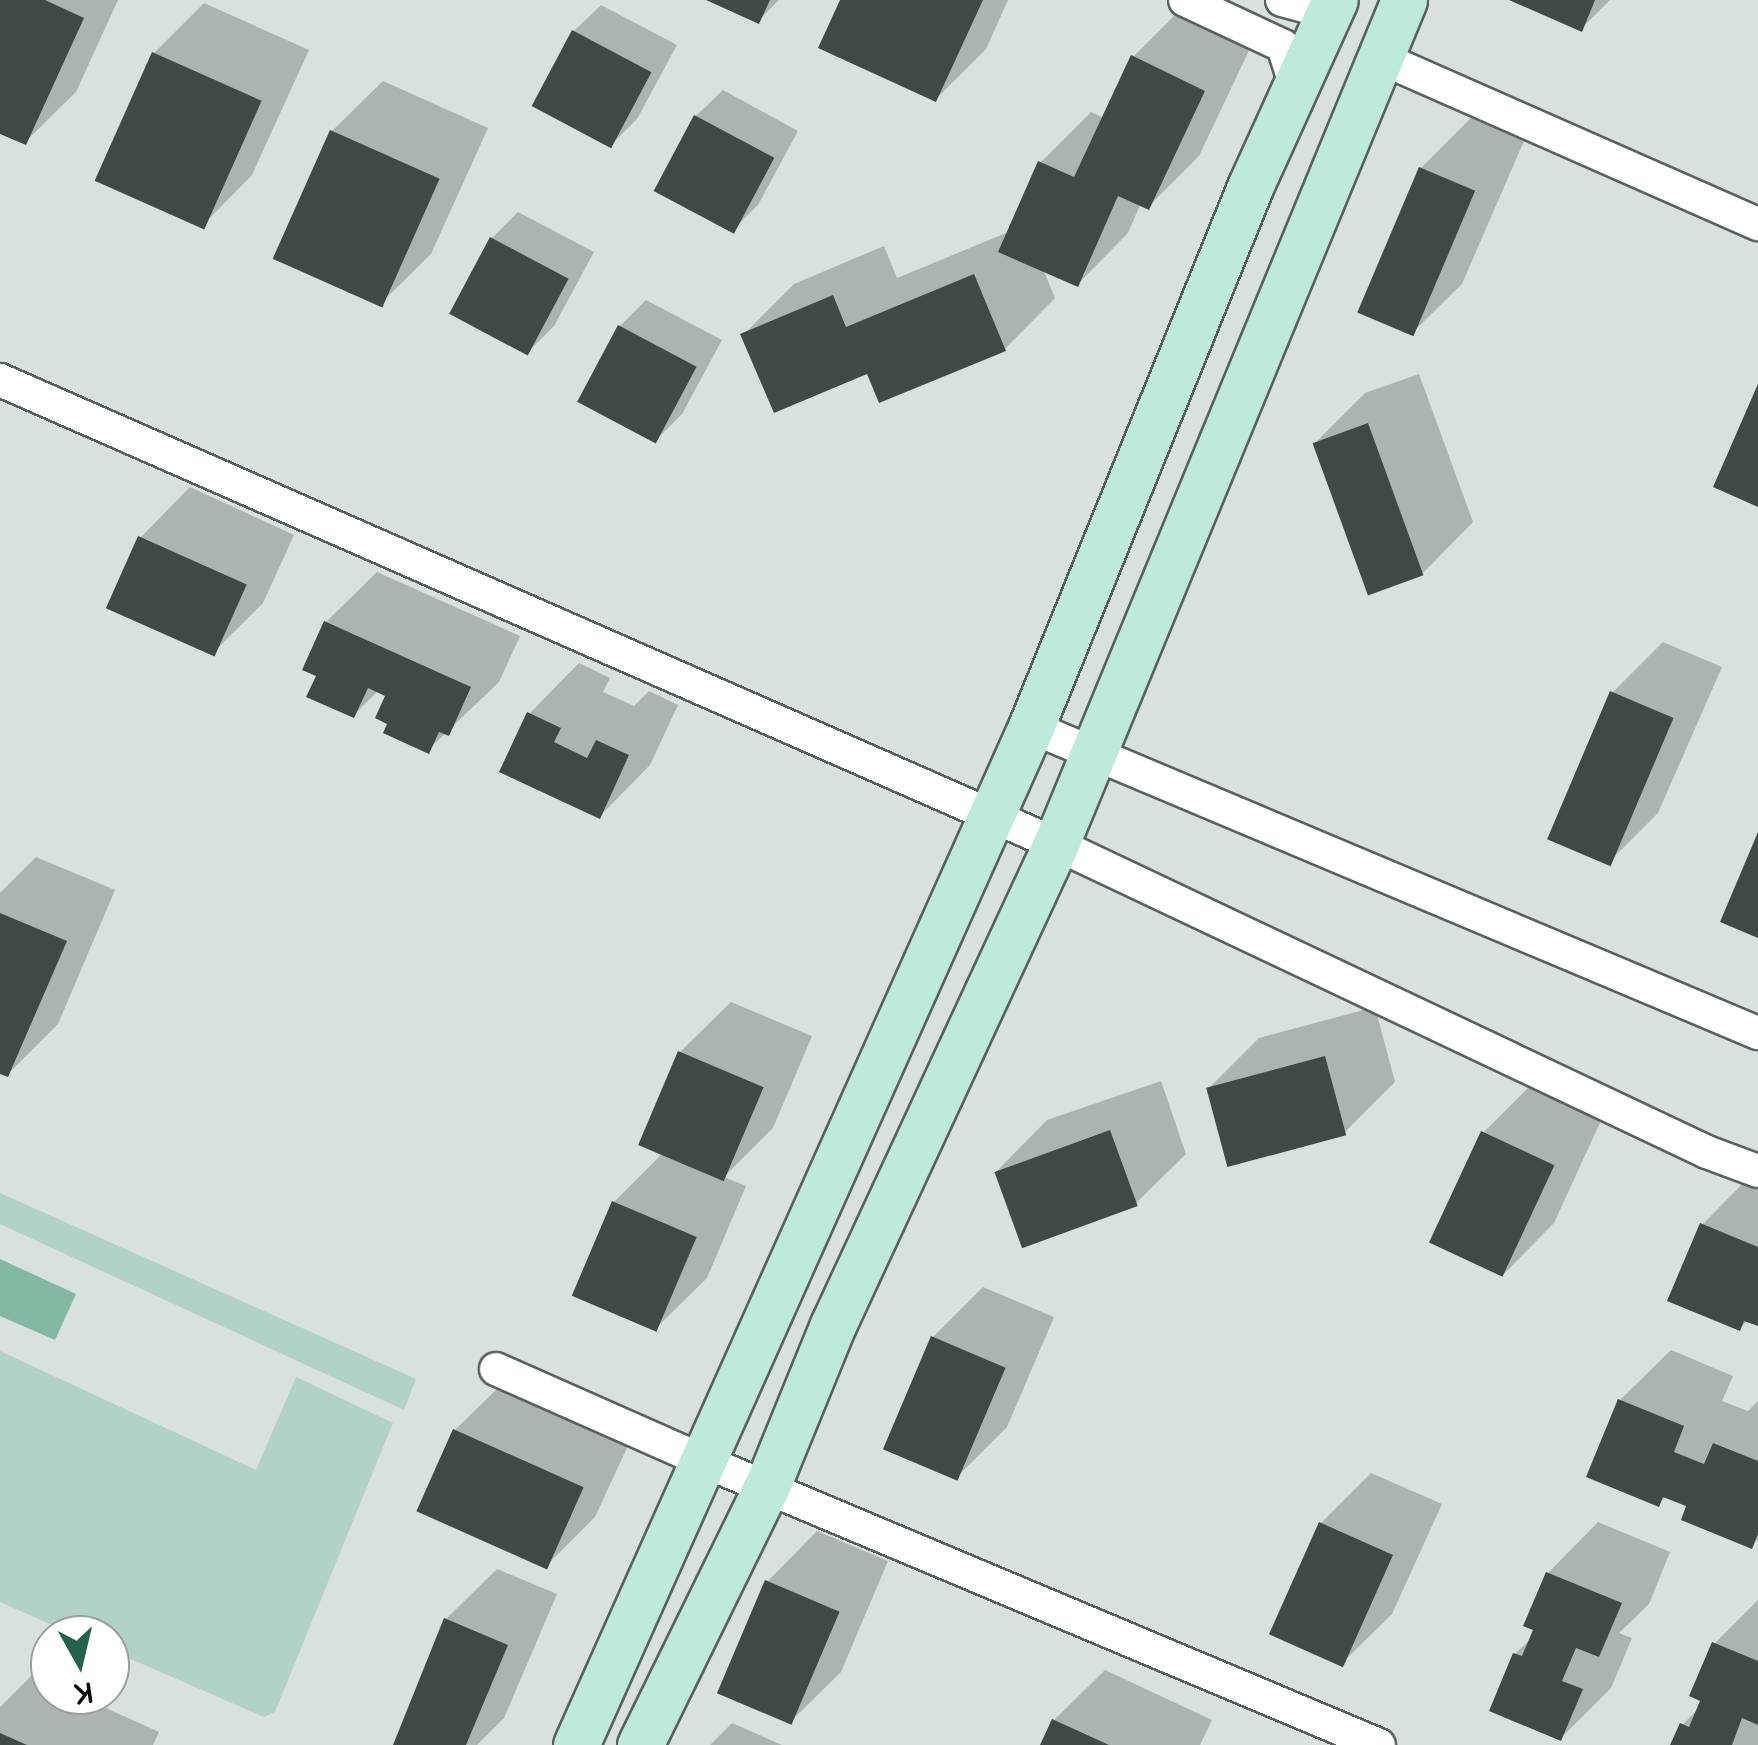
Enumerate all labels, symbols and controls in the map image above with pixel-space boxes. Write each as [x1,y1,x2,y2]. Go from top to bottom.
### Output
north arrow [30,1615,130,1715]
text: K [72,1675,96,1711]

